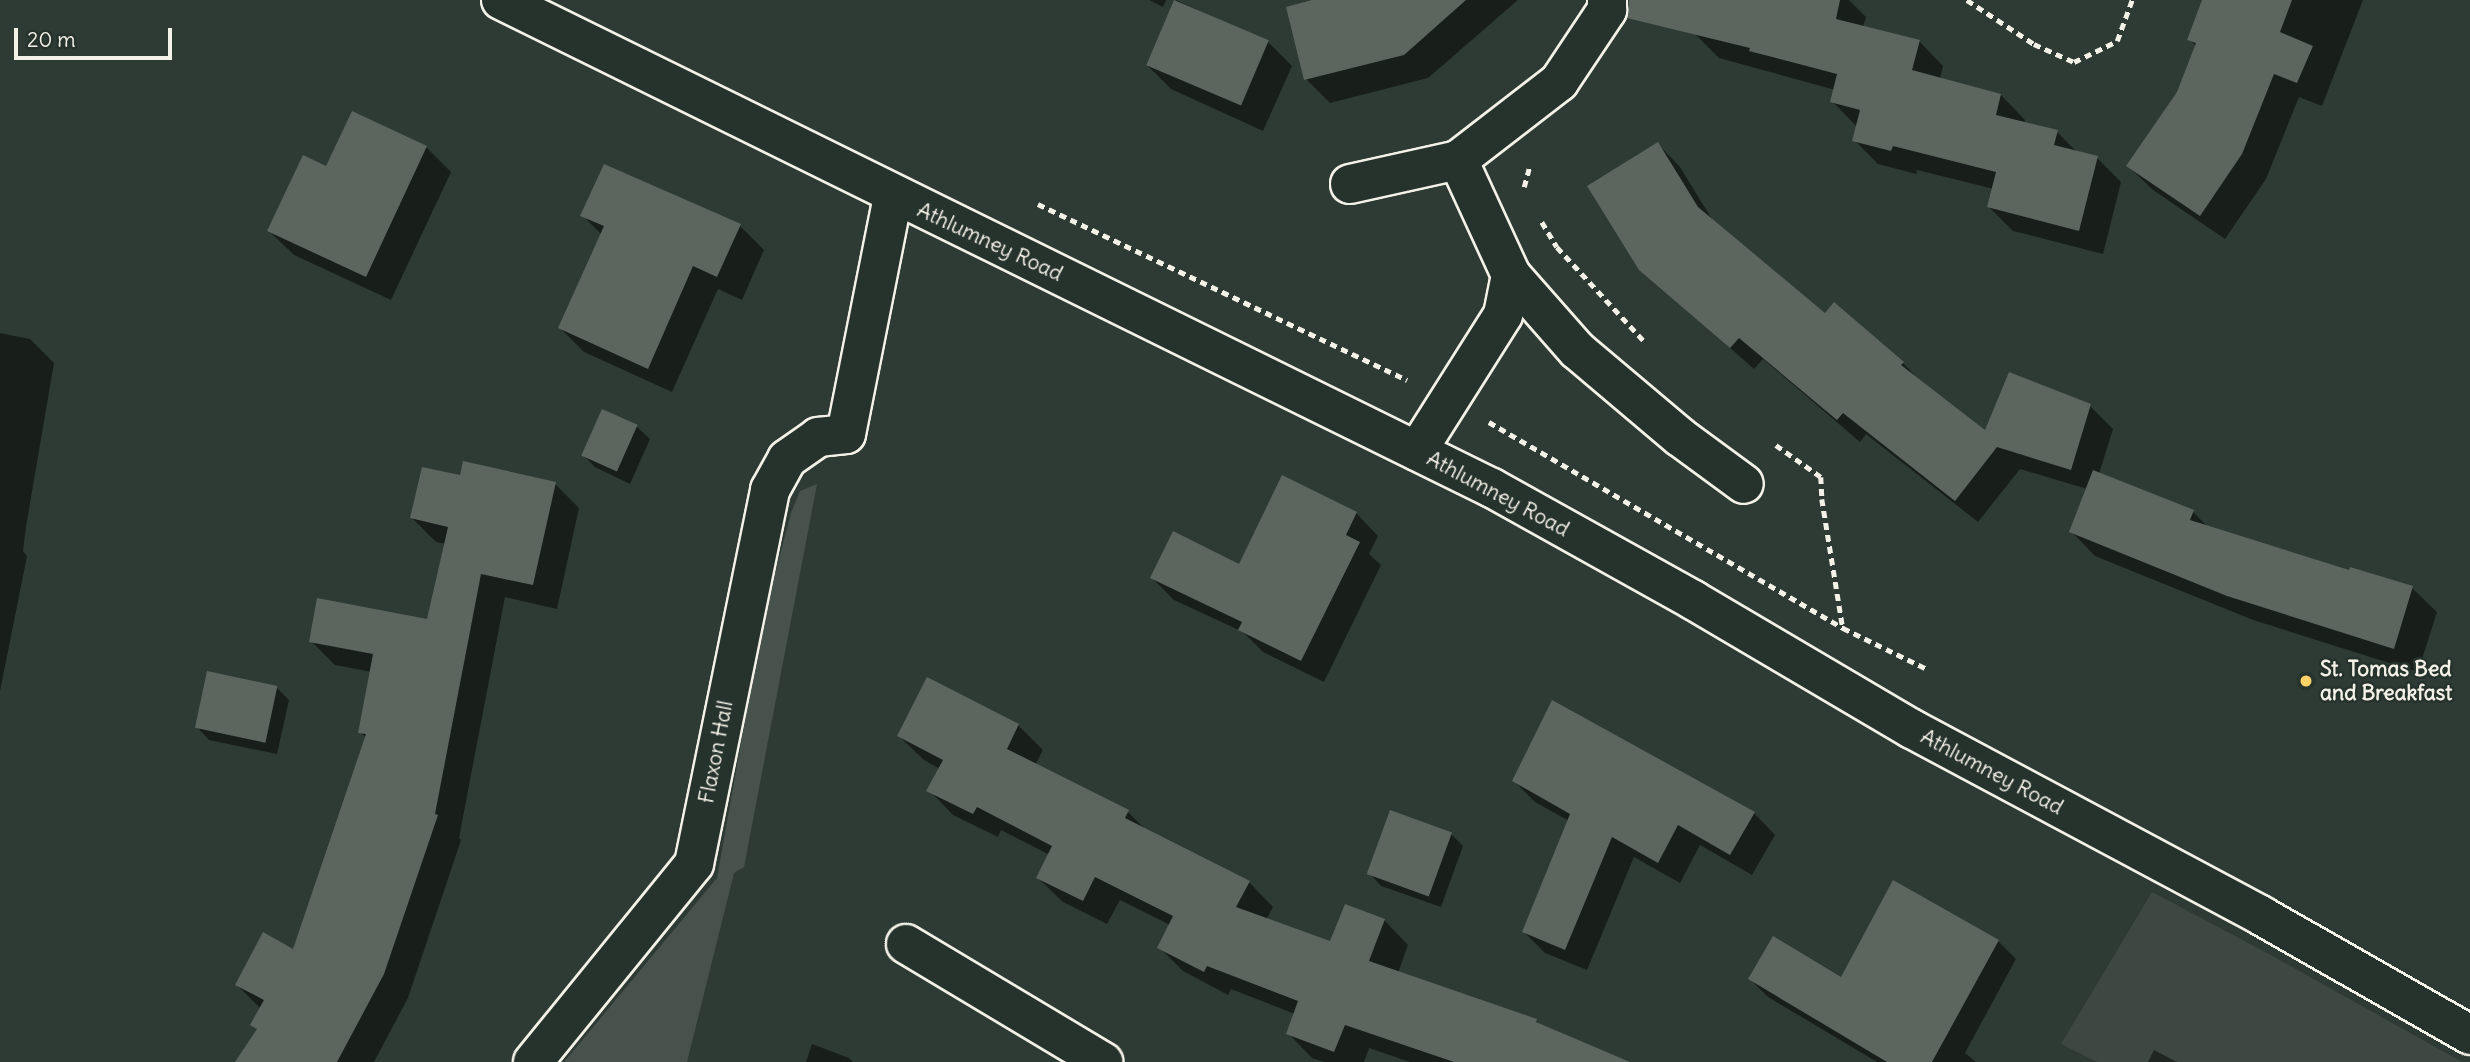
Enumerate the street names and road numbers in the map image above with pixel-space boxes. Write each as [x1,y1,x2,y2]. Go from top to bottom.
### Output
street label: Athlumney Road [913,197,1067,287]
street label: Athlumney Road [1423,446,1573,542]
street label: Flaxon Hall [694,699,738,805]
street label: Athlumney Road [1917,724,2067,820]

